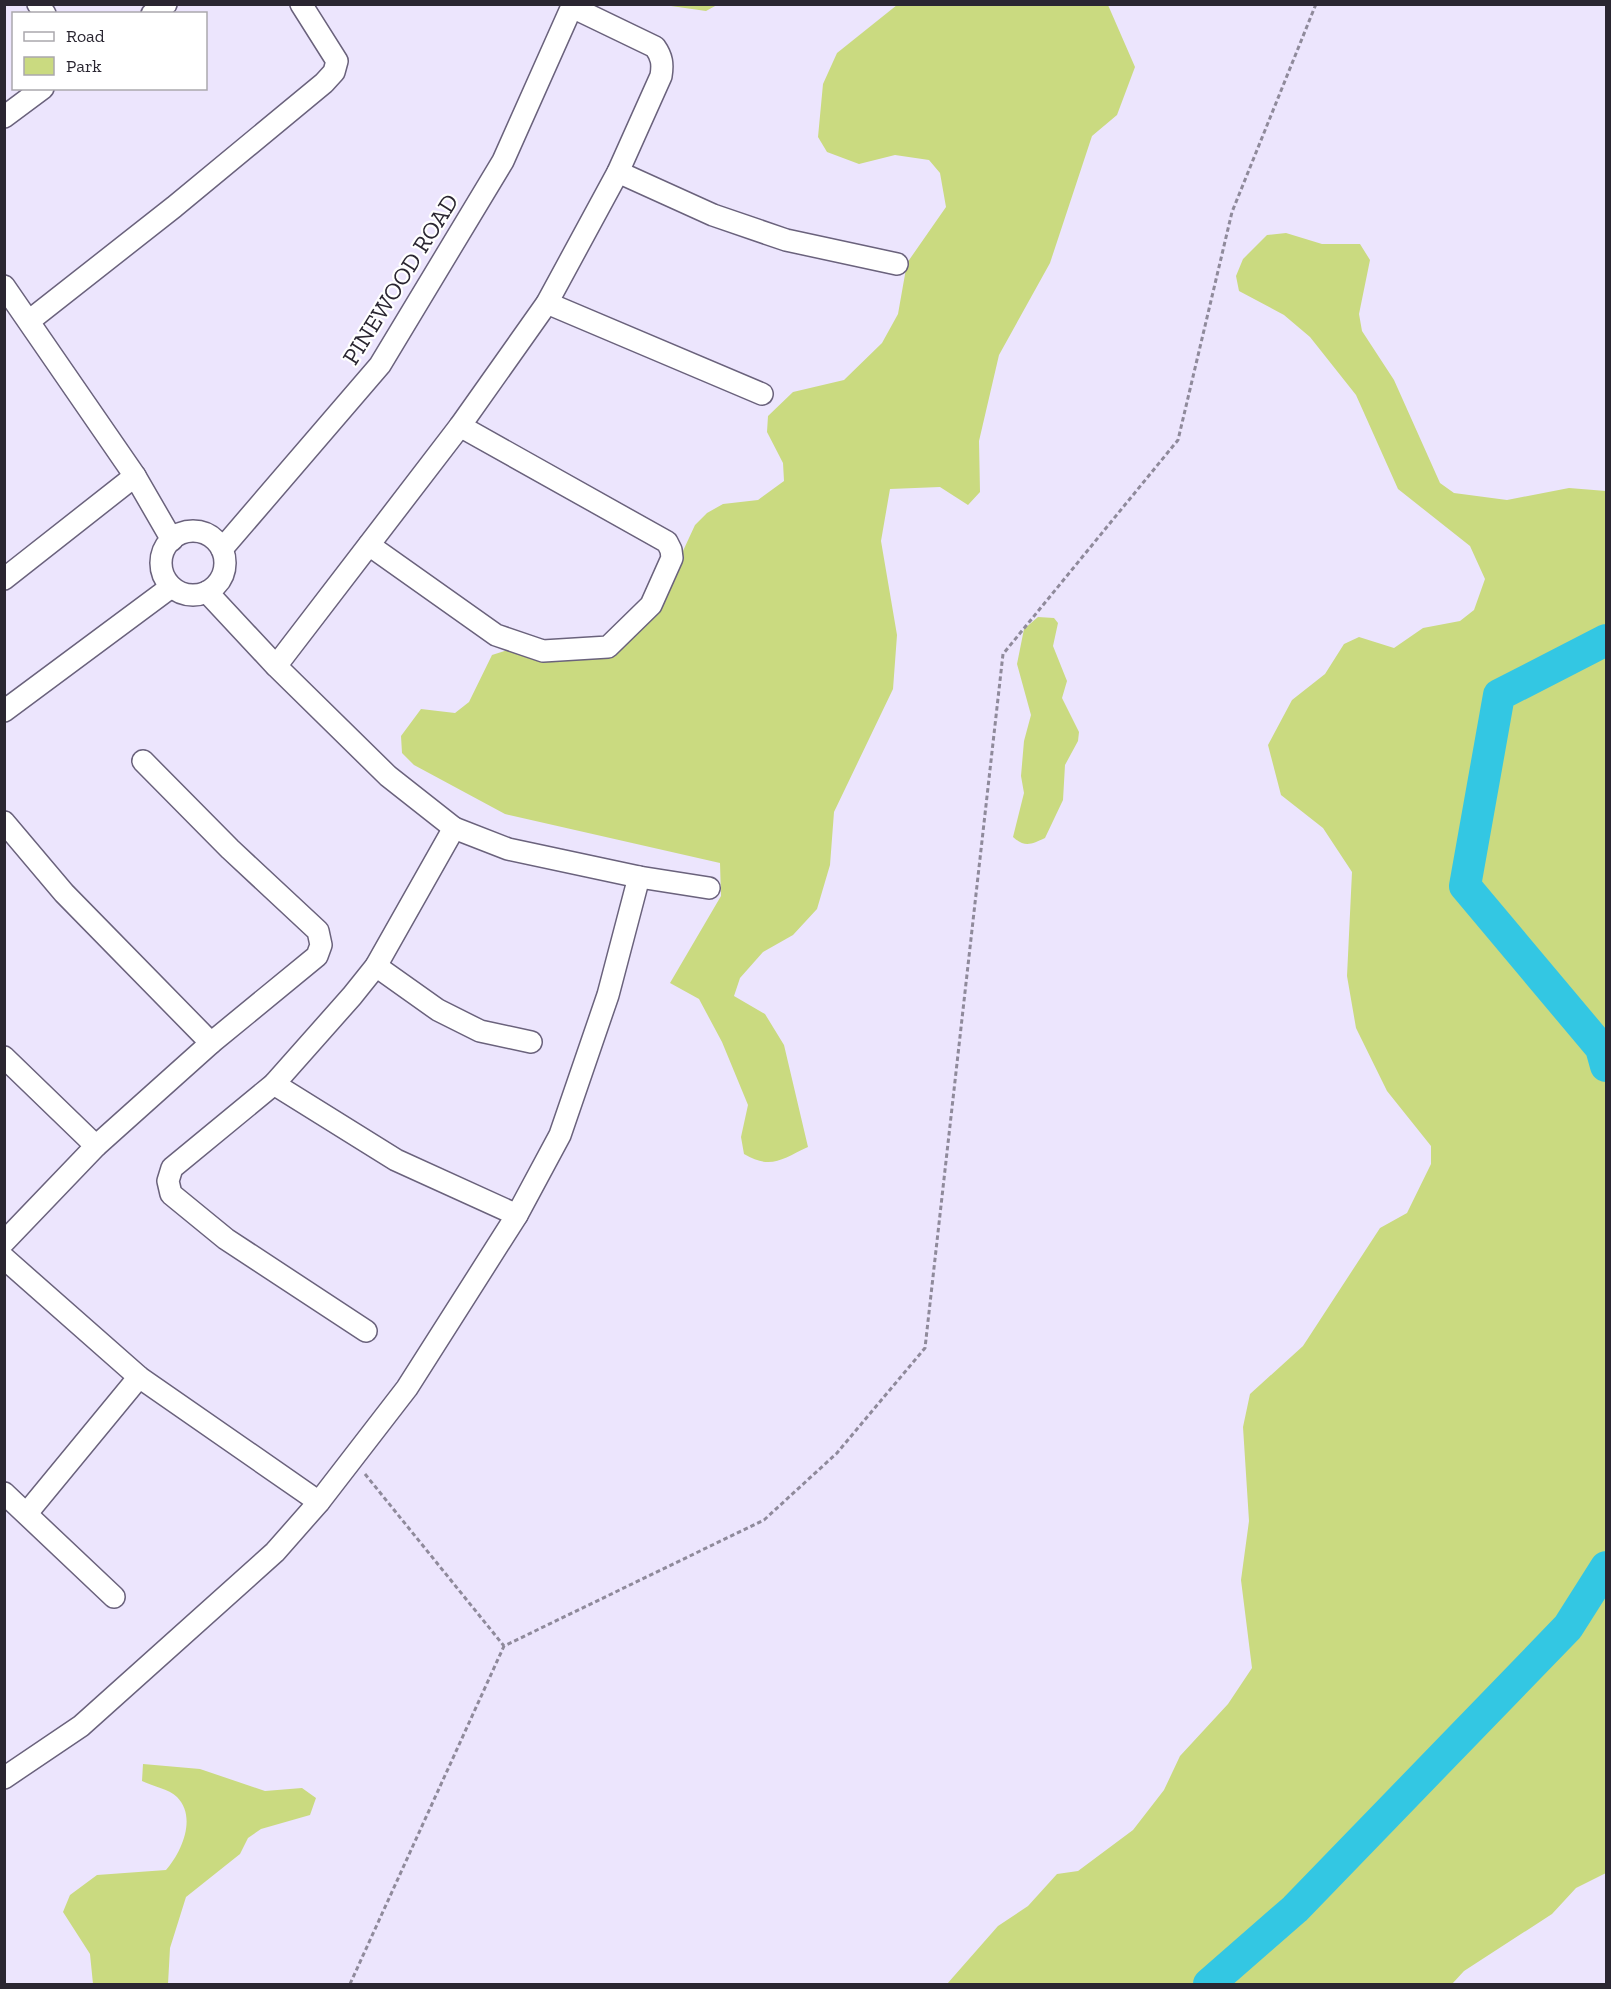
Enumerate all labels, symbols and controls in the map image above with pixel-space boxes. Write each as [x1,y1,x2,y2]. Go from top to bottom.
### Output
legend [12,12,207,90]
text: Road [66,25,105,47]
text: Park [66,55,102,77]
street label: PINEWOOD ROAD [336,188,464,370]

